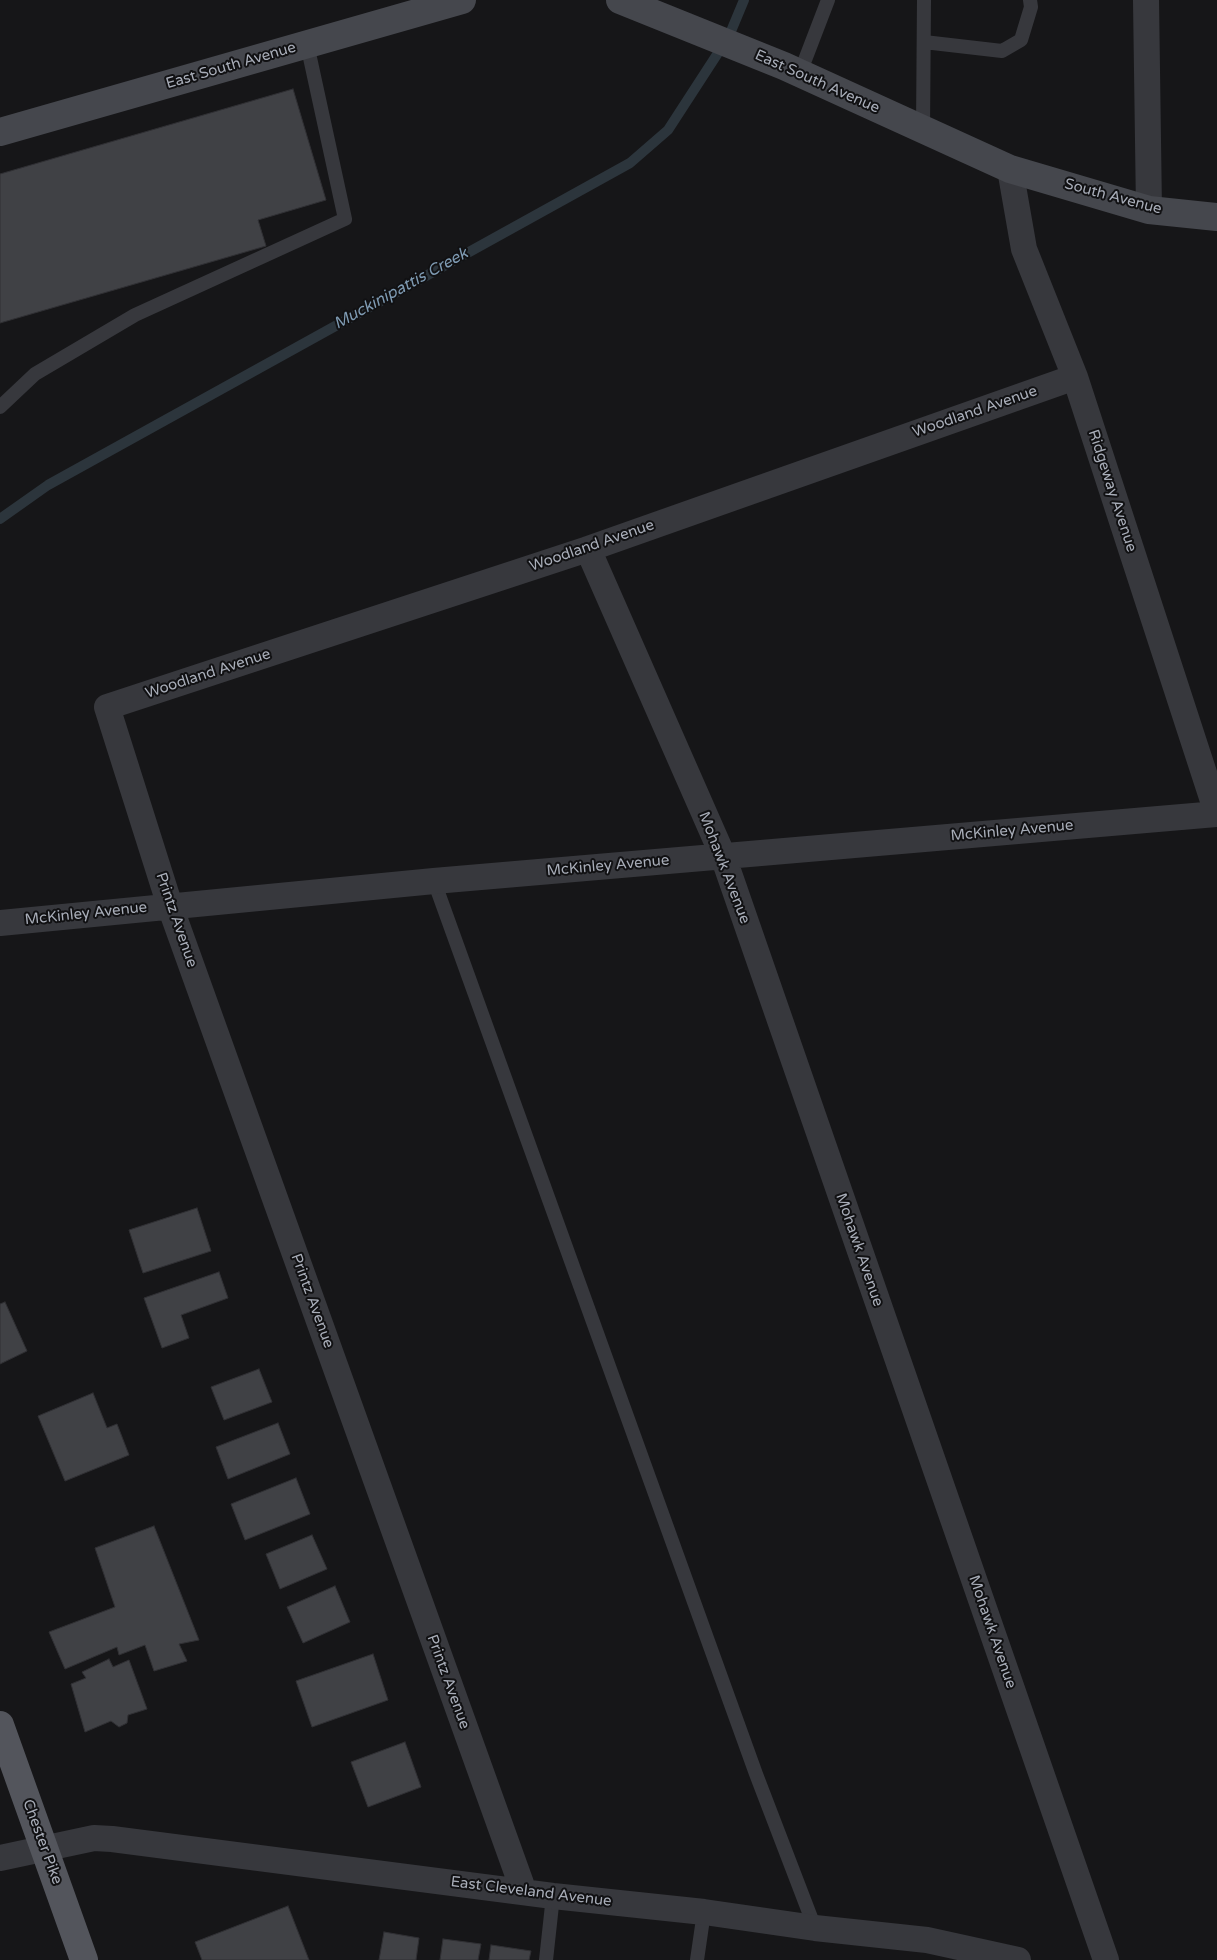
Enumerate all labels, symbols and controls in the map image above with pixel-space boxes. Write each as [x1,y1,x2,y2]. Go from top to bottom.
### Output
street label: East South Avenue [164,39,298,93]
street label: East South Avenue [752,46,882,118]
street label: South Avenue [1062,175,1164,219]
water label: Muckinipattis Creek [330,244,472,334]
street label: Woodland Avenue [910,382,1040,442]
street label: Ridgeway Avenue [1084,428,1140,554]
street label: Woodland Avenue [527,516,657,576]
street label: Woodland Avenue [143,645,273,703]
street label: Mohawk Avenue [694,809,754,927]
street label: McKinley Avenue [950,817,1074,845]
street label: McKinley Avenue [546,852,670,880]
street label: Printz Avenue [151,870,201,970]
street label: McKinley Avenue [24,899,148,929]
street label: Mohawk Avenue [831,1191,887,1309]
street label: Printz Avenue [287,1251,337,1351]
street label: Mohawk Avenue [964,1573,1020,1691]
street label: Printz Avenue [423,1632,473,1732]
street label: Chester Pike [18,1797,66,1887]
street label: East Cleveland Avenue [450,1873,612,1911]

